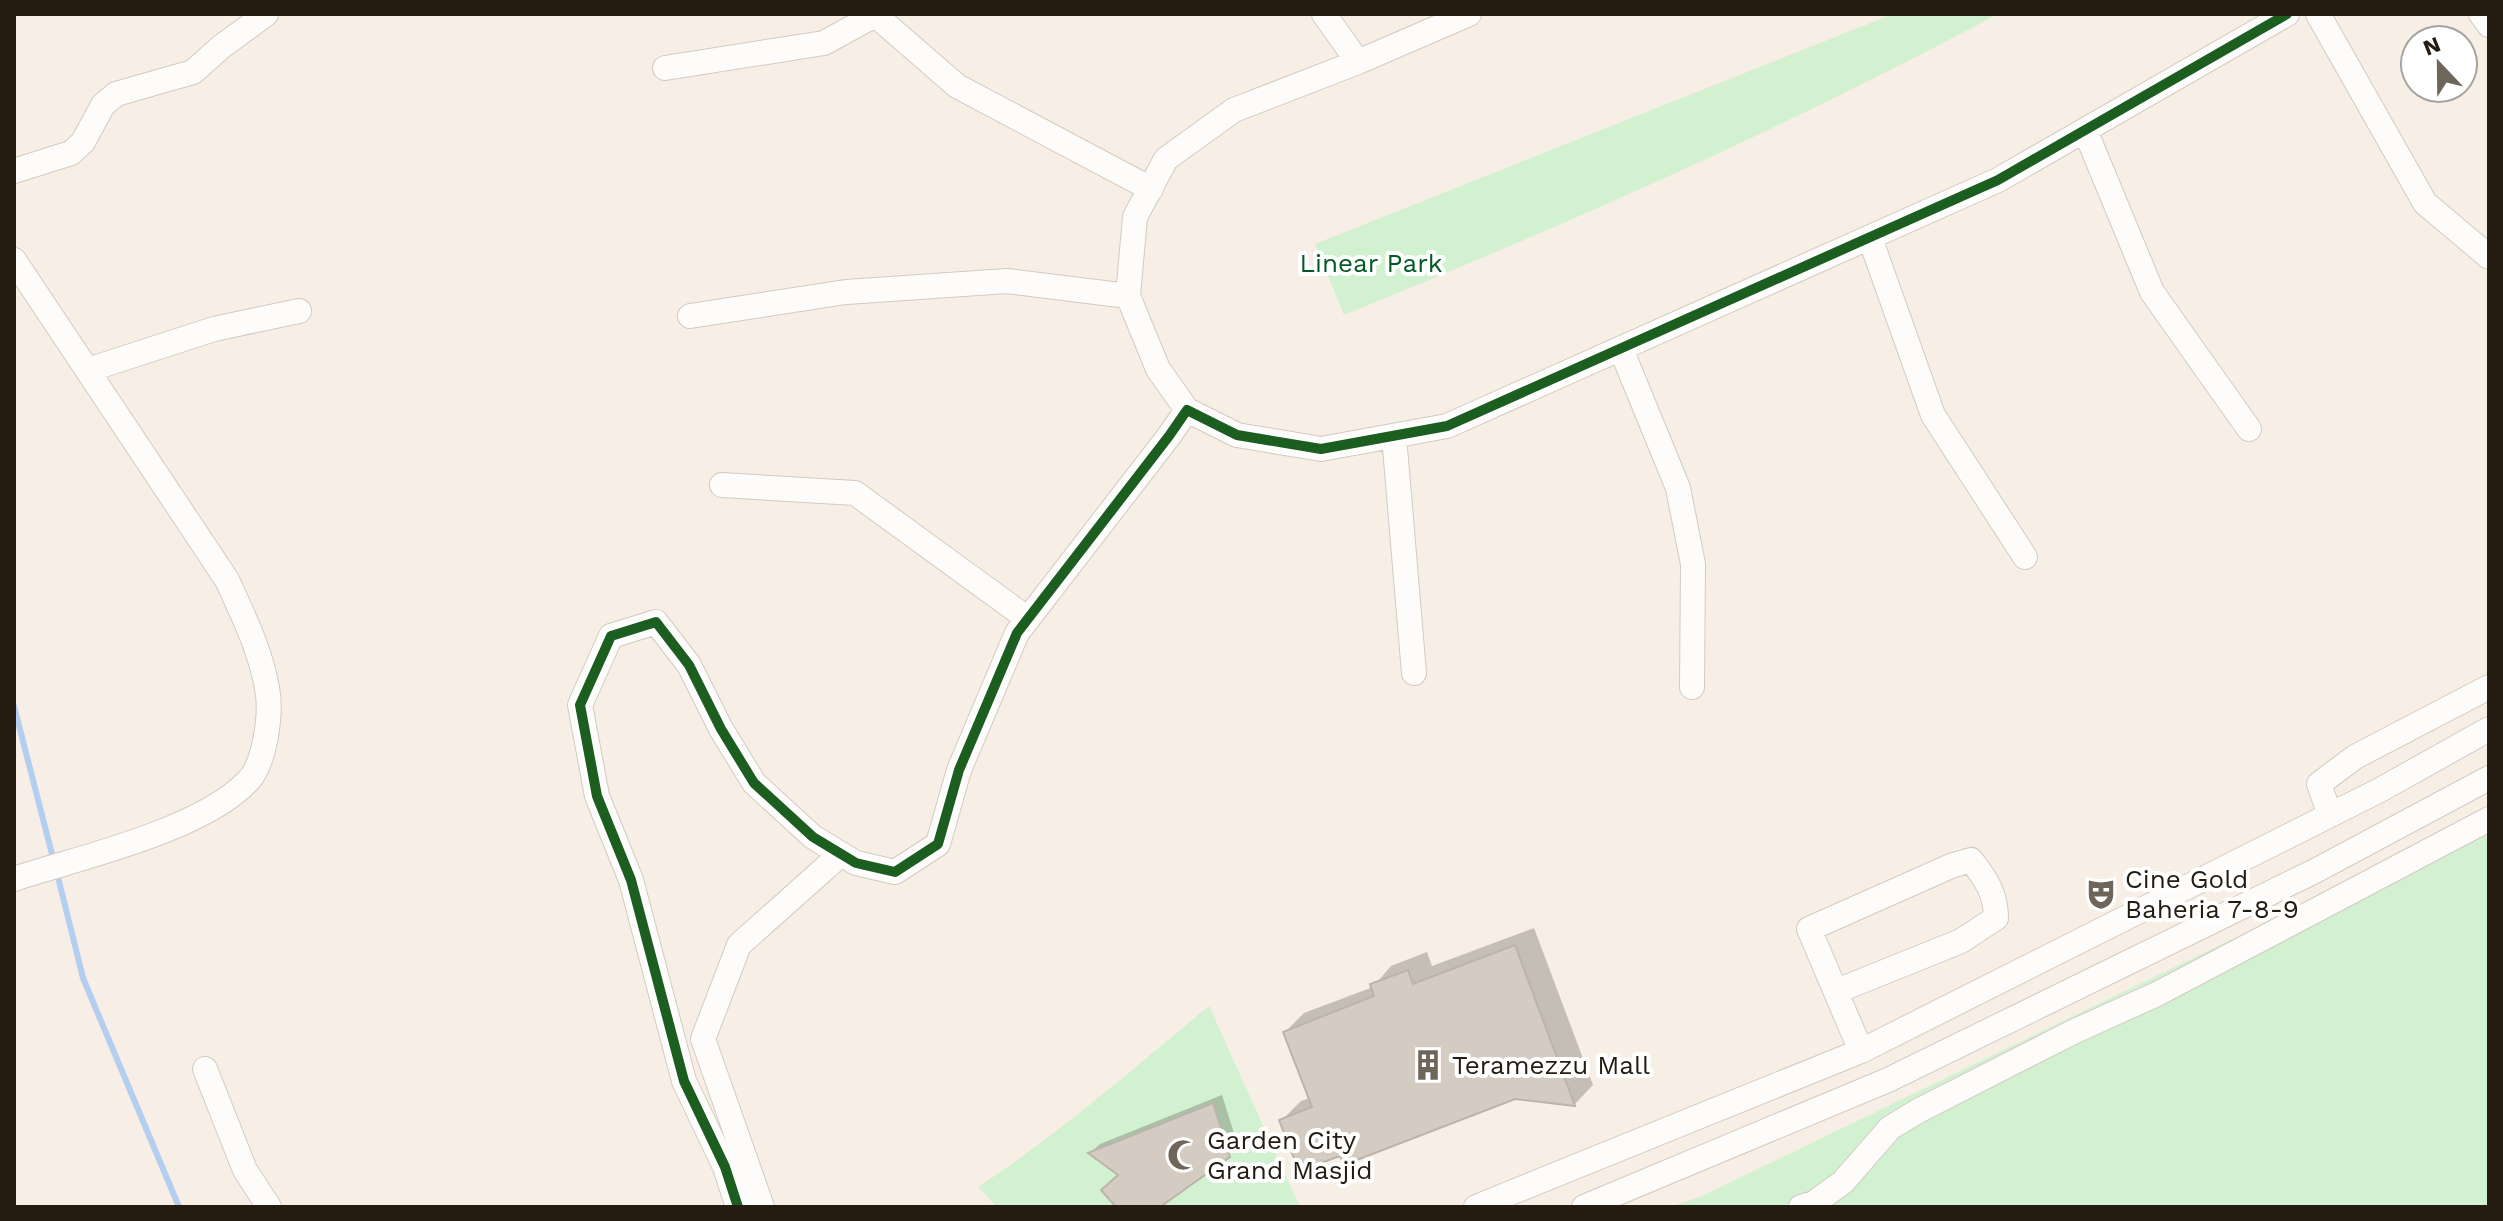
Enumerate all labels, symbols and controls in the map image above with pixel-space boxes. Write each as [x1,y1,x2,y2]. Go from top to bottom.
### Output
north arrow [2399,24,2479,104]
text: N [2419,31,2444,61]
park label: Linear Park [1299,248,1443,278]
place label: Cine Gold Baheria 7-8-9 [2125,864,2299,924]
theatre icon: Cine Gold Baheria 7-8-9 [2084,877,2118,911]
building icon: Teramezzu Mall [1411,1048,1445,1082]
place label: Teramezzu Mall [1452,1050,1650,1080]
place label: Garden City Grand Masjid [1207,1125,1373,1185]
mosque icon: Garden City Grand Masjid [1166,1138,1200,1172]

